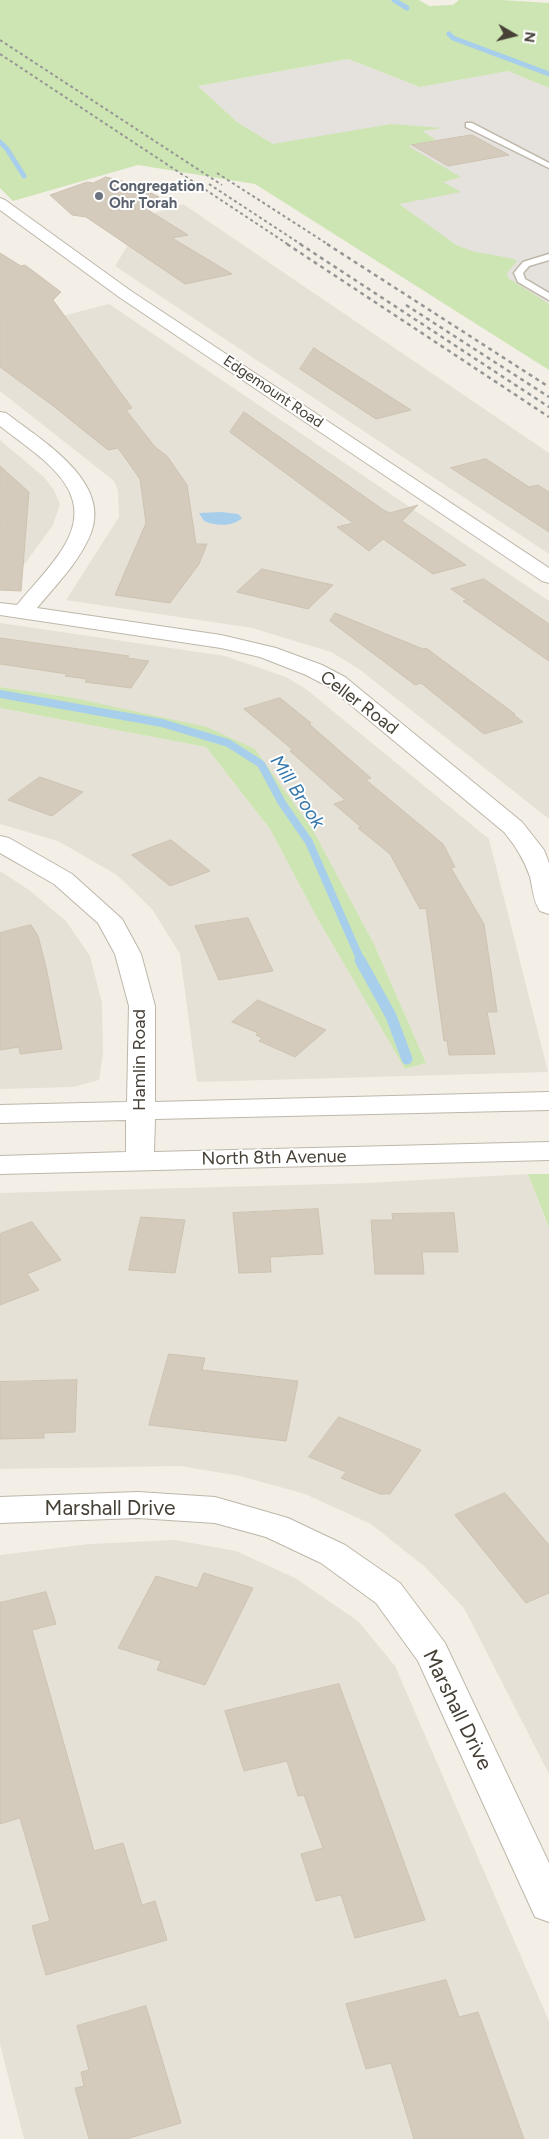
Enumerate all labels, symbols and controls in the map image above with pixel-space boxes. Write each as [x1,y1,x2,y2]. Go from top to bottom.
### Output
north arrow [489,10,539,60]
text: N [520,31,539,44]
place label: Congregation Ohr Torah [109,178,204,213]
marker: Congregation Ohr Torah [93,190,105,202]
street label: Edgemount Road [220,352,326,432]
street label: Celler Road [316,667,402,739]
water label: Mill Brook [265,751,329,833]
street label: Hamlin Road [129,1009,151,1111]
street label: North 8th Avenue [201,1146,347,1170]
street label: Marshall Drive [45,1496,175,1522]
street label: Marshall Drive [417,1646,497,1774]

